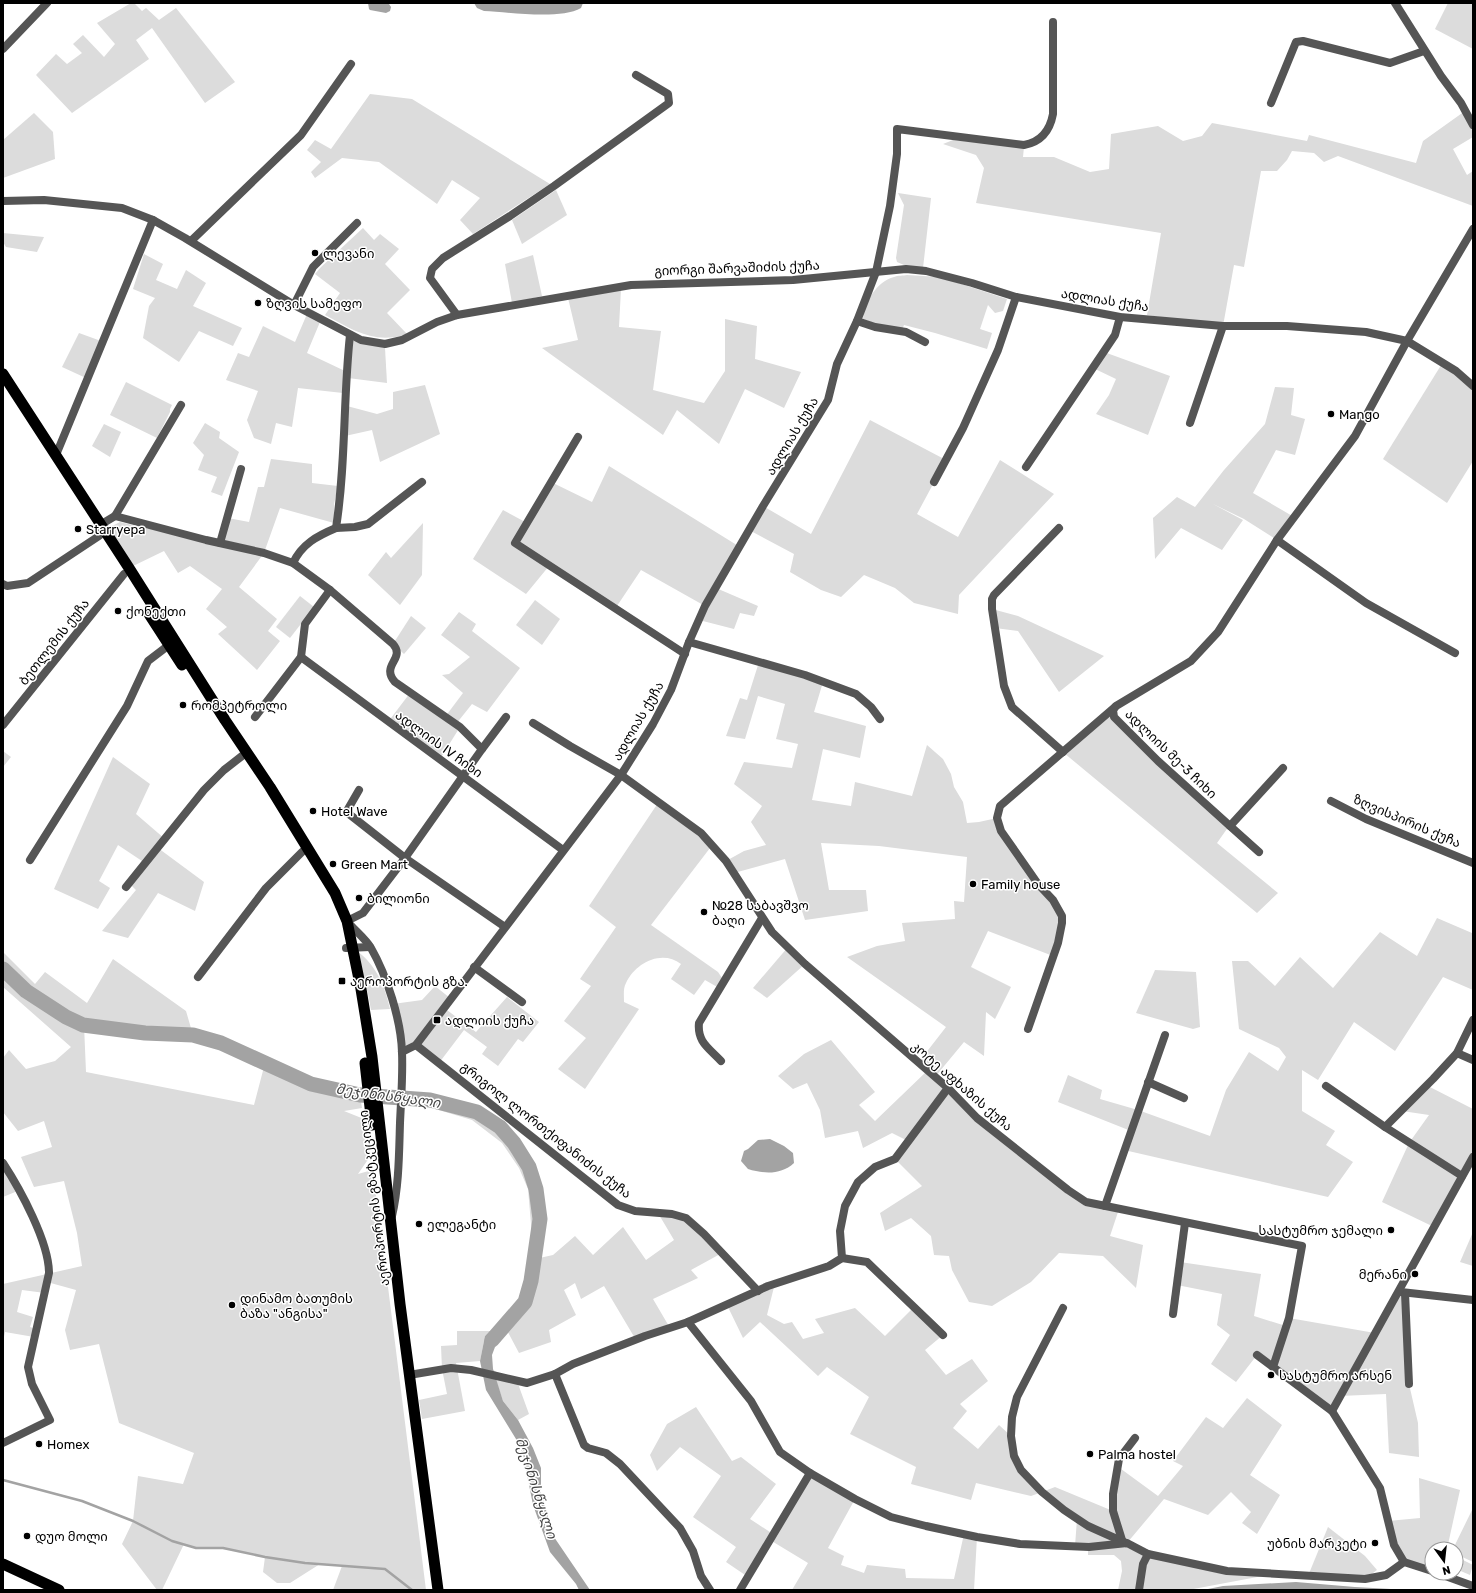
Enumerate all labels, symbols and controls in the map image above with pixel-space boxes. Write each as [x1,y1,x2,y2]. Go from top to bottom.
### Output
place label: ლევანი [323,246,374,262]
marker: ლევანი [310,248,320,258]
street label: გიორგი შარვაშიძის ქუჩა [654,258,820,278]
street label: ადლიას ქუჩა [1060,286,1150,315]
place label: ზღვის სამეფო [266,296,362,312]
marker: ზღვის სამეფო [253,298,263,308]
street label: ადლიას ქუჩა [763,394,822,478]
place label: Mango [1339,407,1380,423]
marker: Mango [1326,409,1336,419]
place label: Starryepa [86,522,145,537]
marker: Starryepa [73,524,83,534]
street label: ბეთლემის ქუჩა [16,596,93,689]
place label: ქონექთი [126,604,186,619]
marker: ქონექთი [113,606,123,616]
street label: ადლიას ქუჩა [609,679,668,764]
place label: რომპეტროლი [191,698,287,714]
marker: რომპეტროლი [178,700,188,710]
street label: ადლიის მე-3 ჩიხი [1121,706,1220,802]
street label: ადლიის IV ჩიხი [392,707,486,781]
street label: ზღვისპირის ქუჩა [1351,792,1463,851]
place label: Hotel Wave [321,804,388,819]
marker: Hotel Wave [308,806,318,816]
place label: Green Mart [341,857,408,872]
marker: Green Mart [328,859,338,869]
place label: Family house [981,877,1060,892]
marker: Family house [968,879,978,889]
place label: ბილიონი [367,891,430,907]
marker: ბილიონი [354,893,364,903]
place label: №28 საბავშვო ბაღი [712,898,809,929]
marker: №28 საბავშვო ბაღი [699,907,709,917]
place label: აეროპორტის გზა. [350,974,468,989]
marker: აეროპორტის გზა. [337,976,347,986]
place label: ადლიის ქუჩა [445,1013,534,1029]
marker: ადლიის ქუჩა [432,1015,442,1025]
street label: კოტე აფხაზის ქუჩა [909,1038,1015,1134]
street label: გრიგოლ ლორთქიფანიძის ქუჩა [457,1059,634,1202]
water label: მეჯინისწყალი [335,1080,442,1112]
street label: აეროპორტის გზატკეცილი [356,1109,393,1287]
place label: ელეგანტი [427,1217,496,1233]
marker: ელეგანტი [414,1219,424,1229]
place label: სასტუმრო ჯემალი [1259,1223,1383,1239]
marker: სასტუმრო ჯემალი [1386,1225,1396,1235]
place label: მერანი [1359,1267,1407,1282]
marker: მერანი [1410,1269,1420,1279]
place label: დინამო ბათუმის ბაზა "ანგისა" [240,1291,353,1321]
marker: დინამო ბათუმის ბაზა "ანგისა" [227,1300,237,1310]
place label: სასტუმრო არსენ [1279,1368,1392,1383]
marker: სასტუმრო არსენ [1266,1370,1276,1380]
water label: მეჯინისწყალი [512,1435,561,1542]
place label: Homex [47,1437,89,1452]
marker: Homex [34,1439,44,1449]
place label: Palma hostel [1098,1447,1176,1462]
marker: Palma hostel [1085,1449,1095,1459]
place label: დუო მოლი [35,1529,108,1545]
marker: დუო მოლი [22,1531,32,1541]
place label: უბნის მარკეტი [1267,1536,1367,1551]
marker: უბნის მარკეტი [1370,1538,1380,1548]
north arrow [1424,1541,1464,1581]
text: N [1441,1563,1452,1578]

